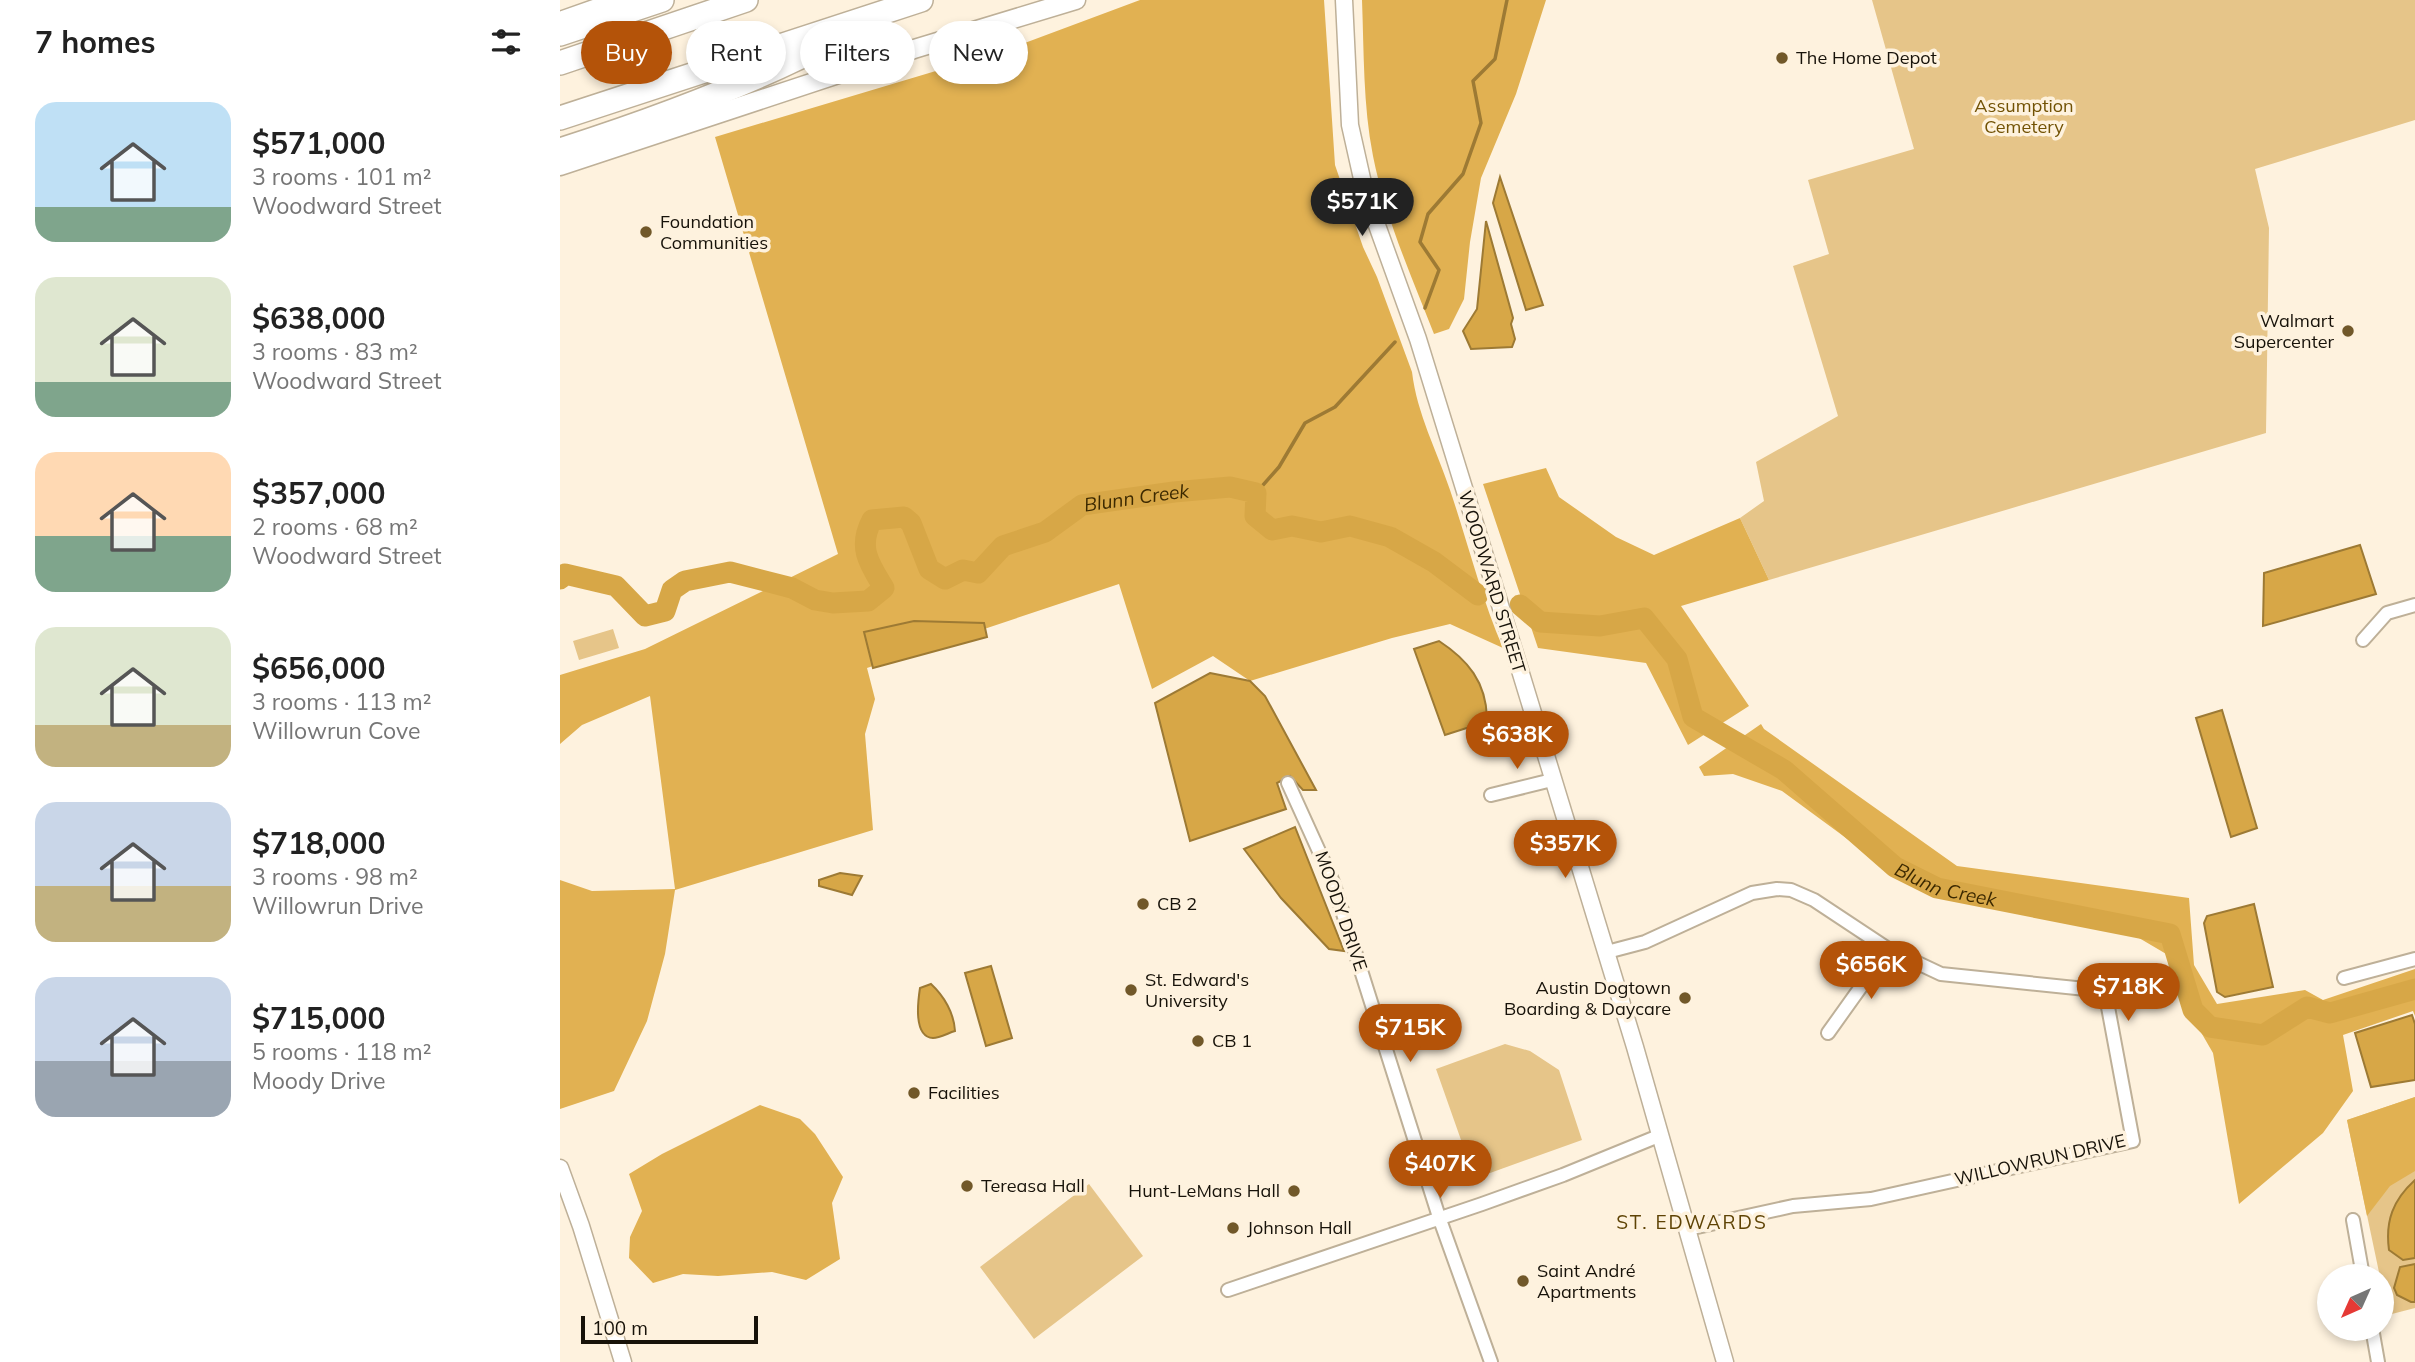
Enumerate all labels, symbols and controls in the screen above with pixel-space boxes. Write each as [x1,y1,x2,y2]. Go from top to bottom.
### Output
chip: Buy [581,21,672,84]
chip: Rent [686,21,786,84]
chip: Filters [800,21,915,84]
chip: New [929,21,1028,84]
text: 7 homes [35,23,156,61]
icon: filters [487,23,525,61]
place label: The Home Depot [1796,46,1937,69]
marker: The Home Depot [1774,50,1790,66]
park label: Assumption Cemetery [1974,94,2074,138]
text: $571,000 [252,124,385,162]
icon: home [91,130,175,214]
text: 3 rooms · 101 m² [252,162,432,191]
pin: $571K [1313,178,1411,238]
text: $571K [1327,186,1397,215]
text: Woodward Street [252,191,441,220]
place label: Foundation Communities [660,210,768,254]
marker: Foundation Communities [638,224,654,240]
text: $638,000 [252,299,385,337]
icon: home [91,305,175,389]
place label: Walmart Supercenter [2234,309,2334,353]
marker: Walmart Supercenter [2340,323,2356,339]
text: 3 rooms · 83 m² [252,337,418,366]
text: Woodward Street [252,366,441,395]
text: $357,000 [252,474,385,512]
water label: Blunn Creek [1082,479,1191,517]
icon: home [91,480,175,564]
street label: WOODWARD STREET [1454,488,1531,676]
text: 2 rooms · 68 m² [252,512,418,541]
text: Woodward Street [252,541,441,570]
text: $656,000 [252,649,385,687]
icon: home [91,655,175,739]
text: 3 rooms · 113 m² [252,687,432,716]
pin: $638K [1468,712,1566,771]
text: Willowrun Cove [252,716,421,745]
text: $638K [1482,719,1552,748]
pin: $357K [1516,820,1614,880]
text: $718,000 [252,824,385,862]
text: $357K [1530,828,1600,857]
icon: home [91,830,175,914]
street label: MOODY DRIVE [1310,848,1373,974]
water label: Blunn Creek [1891,857,2000,912]
text: 3 rooms · 98 m² [252,862,418,891]
text: Willowrun Drive [252,891,424,920]
place label: CB 2 [1157,892,1197,915]
marker: CB 2 [1135,896,1151,912]
pin: $656K [1822,942,1920,1001]
text: $656K [1836,949,1906,978]
pin: $718K [2079,964,2177,1023]
place label: St. Edward's University [1145,968,1249,1012]
text: $718K [2093,971,2163,1000]
place label: Austin Dogtown Boarding & Daycare [1504,976,1671,1020]
marker: St. Edward's University [1123,982,1139,998]
marker: Austin Dogtown Boarding & Daycare [1677,990,1693,1006]
text: $715,000 [252,999,385,1037]
pin: $715K [1361,1004,1459,1064]
icon: home [91,1005,175,1089]
text: $715K [1375,1012,1445,1041]
place label: CB 1 [1212,1029,1252,1052]
marker: CB 1 [1190,1033,1206,1049]
text: 5 rooms · 118 m² [252,1037,432,1066]
text: Moody Drive [252,1066,386,1095]
place label: Facilities [928,1081,1000,1104]
marker: Facilities [906,1085,922,1101]
street label: WILLOWRUN DRIVE [1952,1129,2128,1190]
pin: $407K [1391,1140,1489,1200]
text: $407K [1405,1148,1475,1177]
place label: Tereasa Hall [981,1174,1085,1197]
marker: Tereasa Hall [959,1178,975,1194]
place label: Hunt-LeMans Hall [1128,1179,1280,1202]
marker: Hunt-LeMans Hall [1286,1183,1302,1199]
district label: ST. EDWARDS [1616,1210,1768,1234]
place label: Johnson Hall [1247,1216,1352,1239]
marker: Johnson Hall [1225,1220,1241,1236]
place label: Saint André Apartments [1537,1259,1637,1303]
north arrow [2317,1264,2394,1340]
map controls [2317,1264,2394,1341]
marker: Saint André Apartments [1515,1273,1531,1289]
scale bar [581,1313,758,1345]
text: 100 m [592,1316,648,1340]

